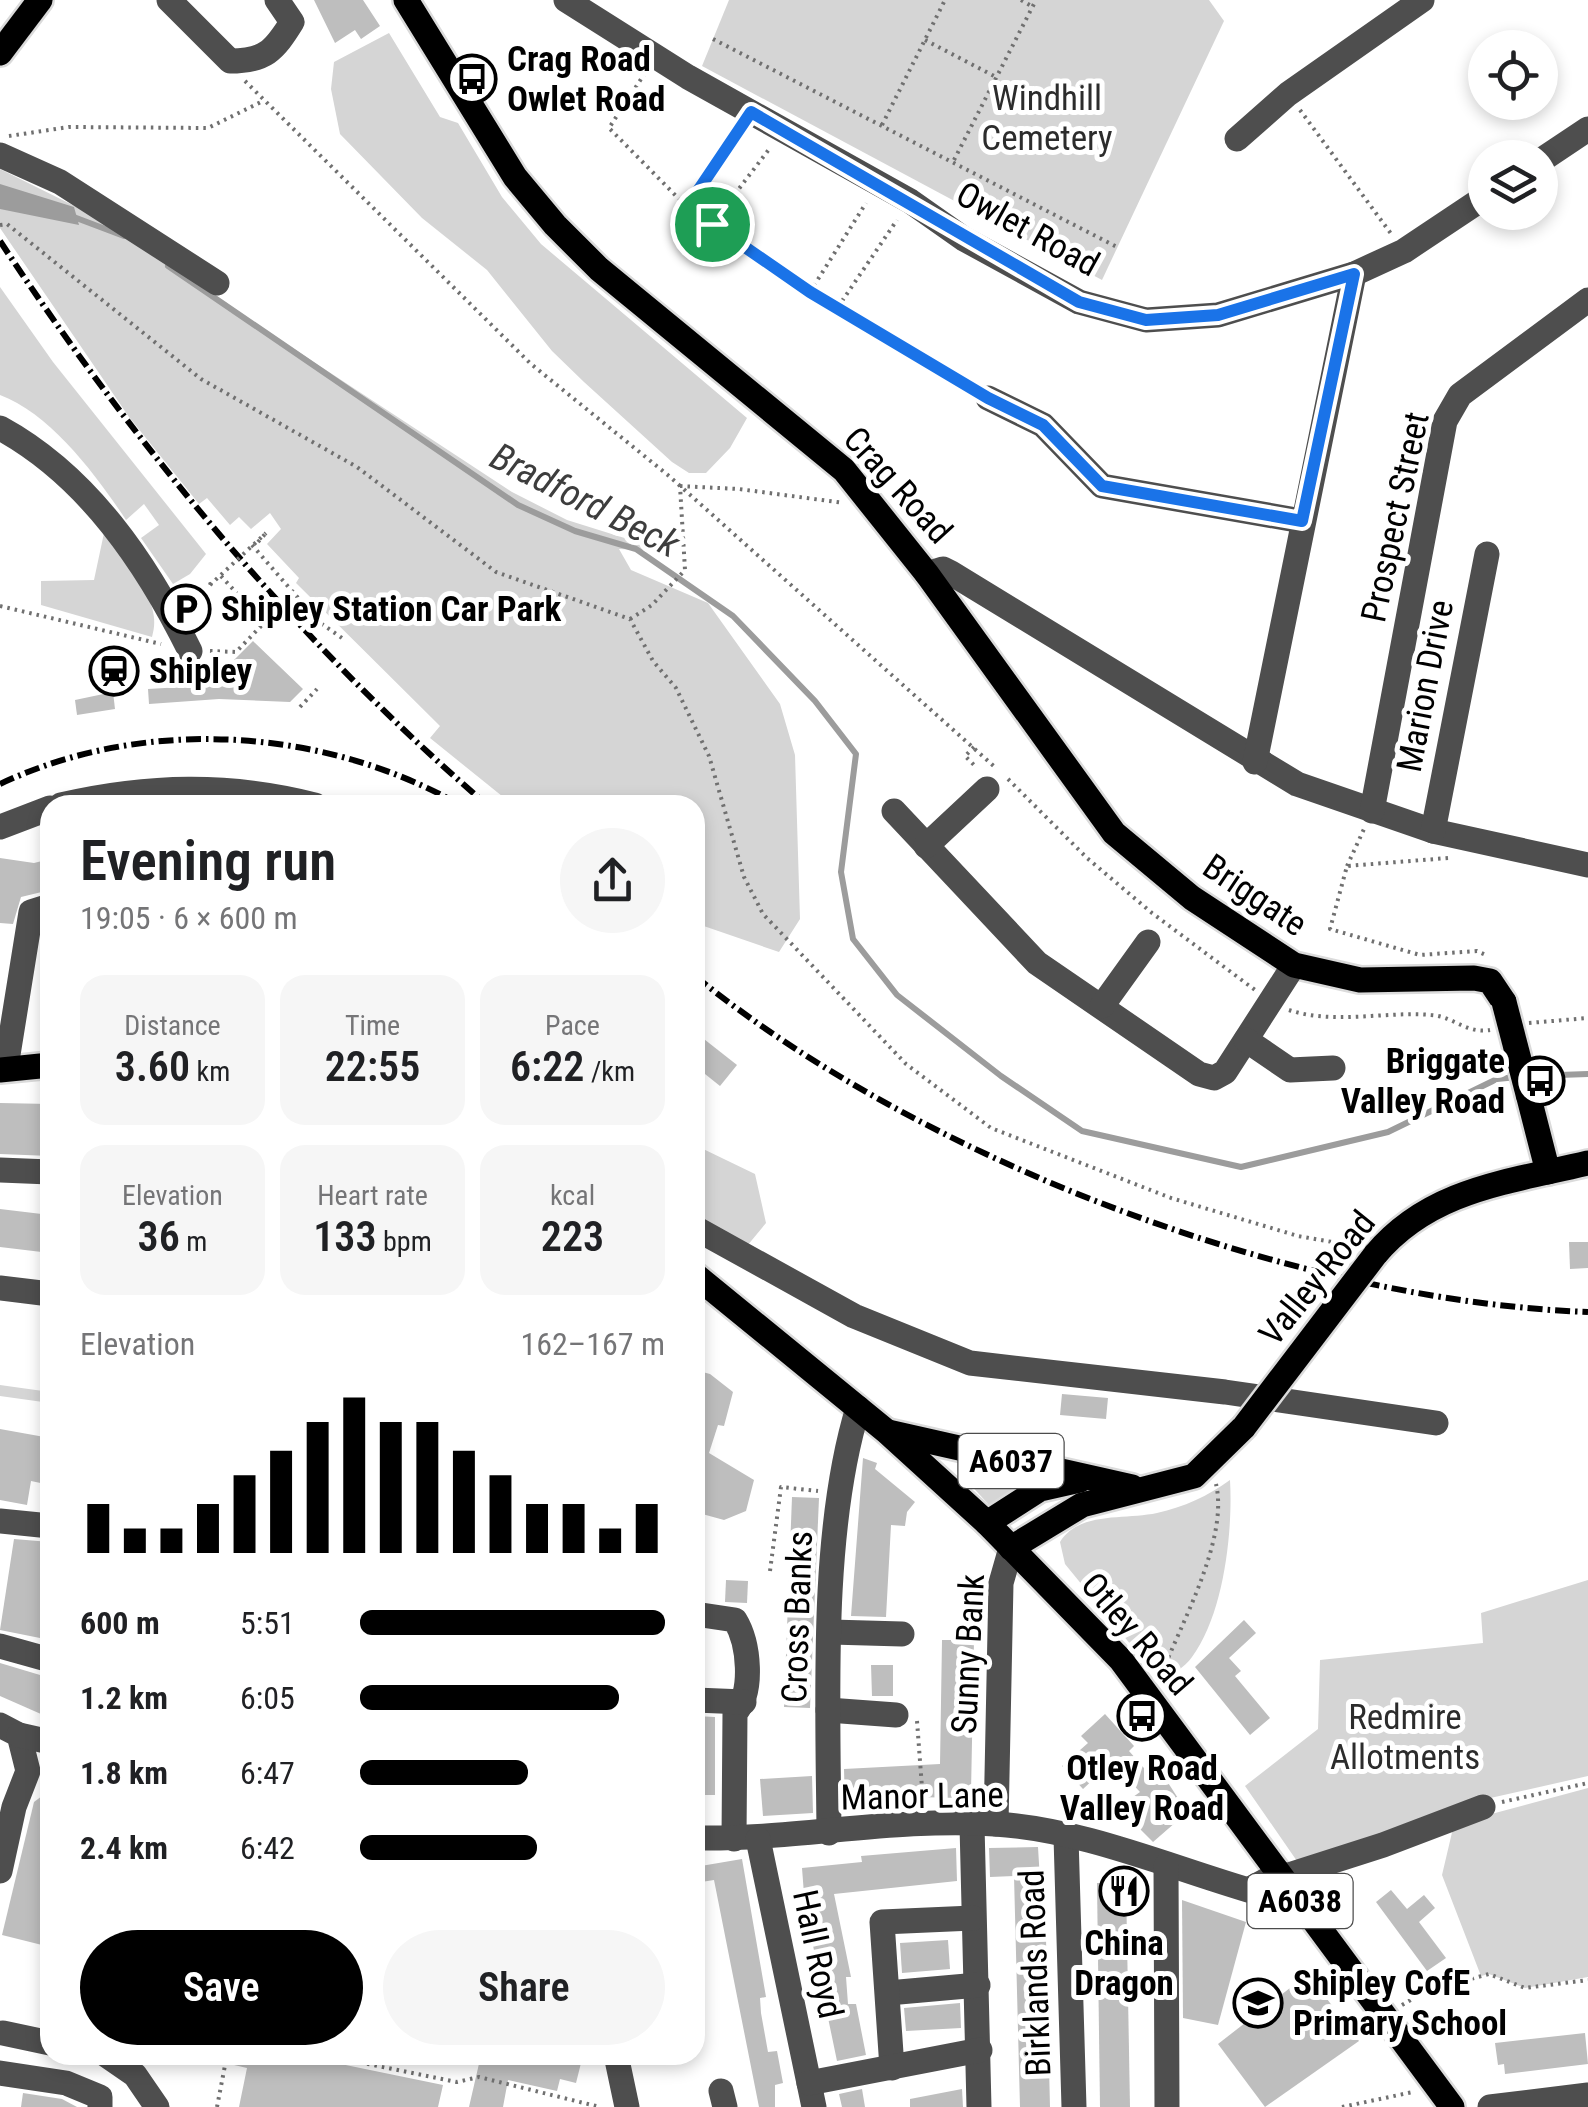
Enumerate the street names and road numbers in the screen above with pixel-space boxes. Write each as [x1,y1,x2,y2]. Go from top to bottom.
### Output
street label: Owlet Road [949,173,1106,285]
street label: Prospect Street [1353,408,1438,626]
street label: Crag Road [835,419,960,552]
street label: Marion Drive [1389,597,1462,776]
street label: Briggate [1195,846,1314,945]
street label: Valley Road [1251,1203,1384,1354]
road number: A6037 [958,1434,1064,1488]
street label: Cross Banks [774,1530,821,1704]
street label: Otley Road [1072,1565,1201,1704]
street label: Sunny Bank [944,1573,993,1735]
street label: Manor Lane [840,1775,1004,1818]
street label: Birklands Road [1011,1869,1060,2077]
road number: A6038 [1248,1874,1352,1928]
street label: Hall Royd [784,1886,851,2022]

